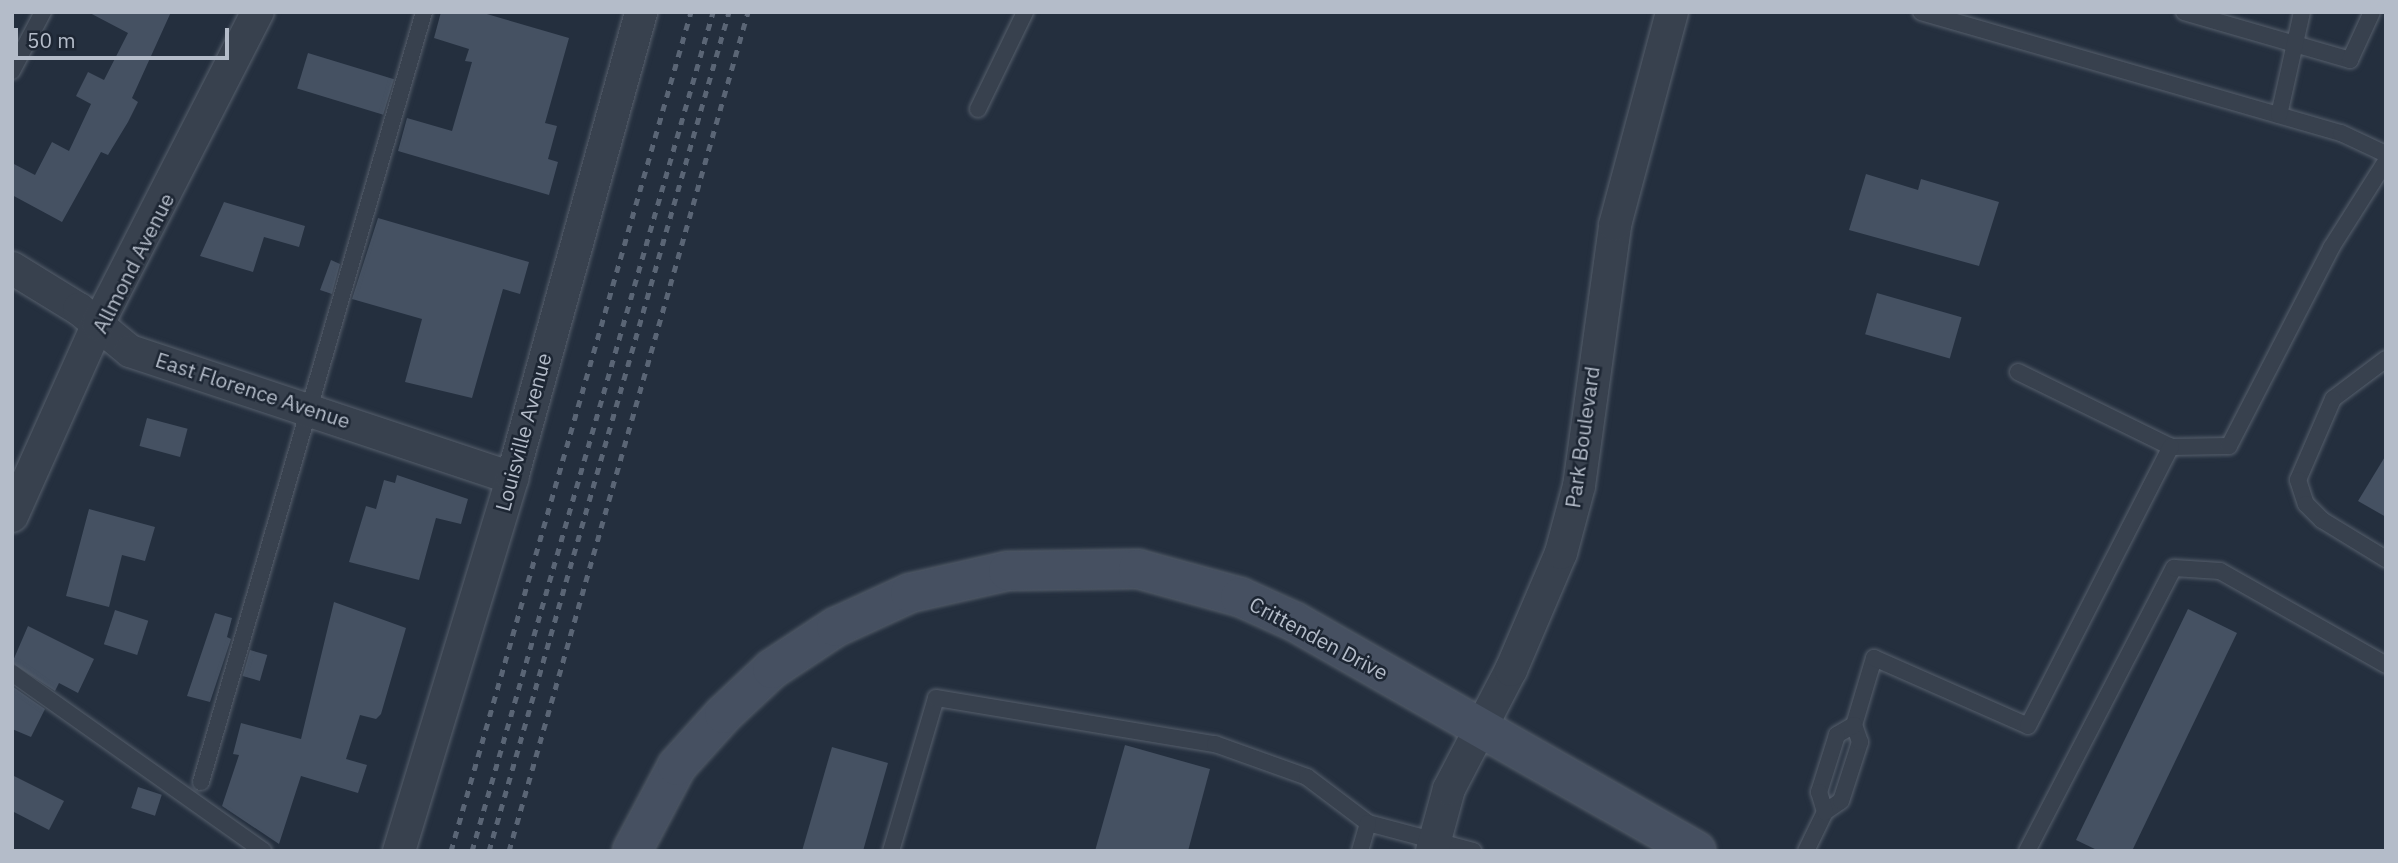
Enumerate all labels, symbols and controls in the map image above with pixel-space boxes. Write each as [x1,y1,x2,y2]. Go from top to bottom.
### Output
scale bar [18,14,233,58]
text: 50 m [27,26,76,54]
street label: Allmond Avenue [87,189,179,337]
street label: East Florence Avenue [152,347,354,433]
street label: Louisville Avenue [490,350,556,514]
street label: Park Boulevard [1560,364,1604,510]
street label: Crittenden Drive [1245,591,1393,685]

